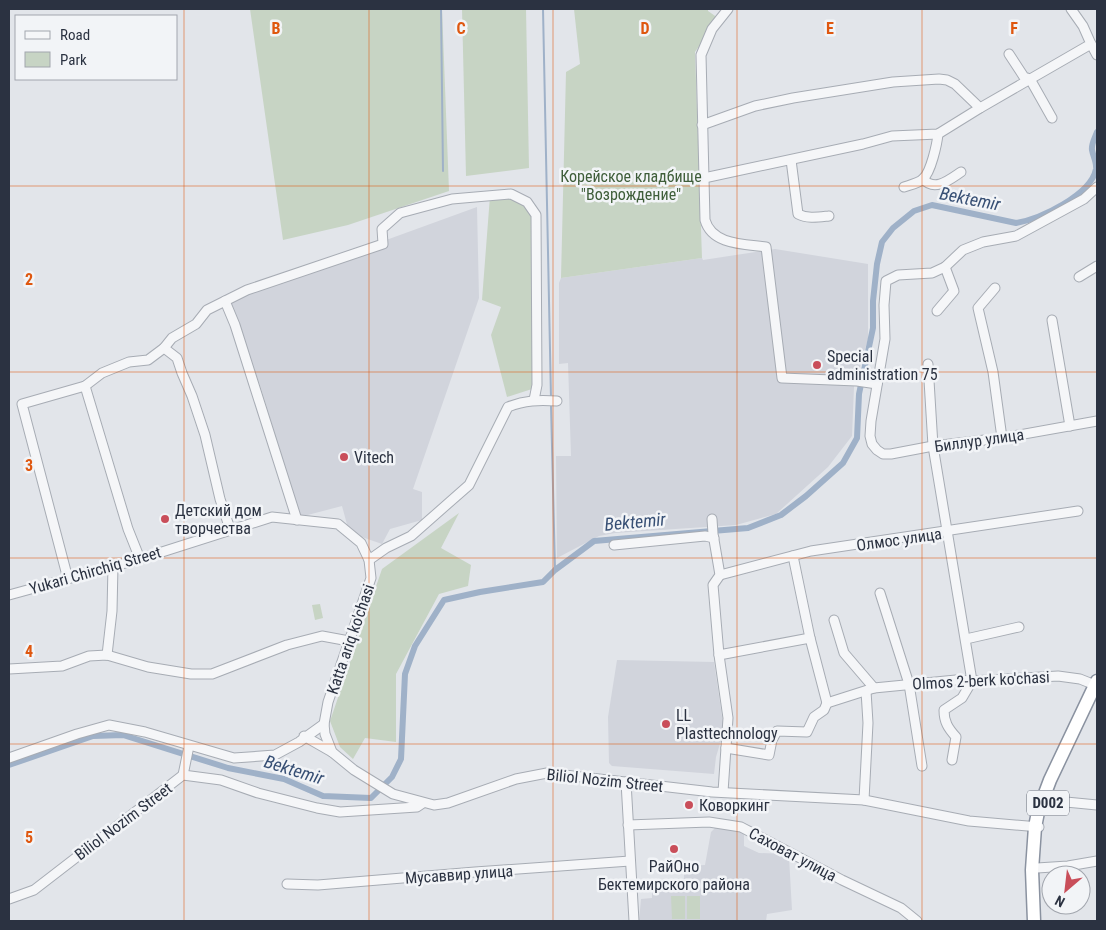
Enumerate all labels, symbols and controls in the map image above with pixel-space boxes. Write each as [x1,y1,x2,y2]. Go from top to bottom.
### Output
legend [15,15,178,80]
text: B [272,19,281,38]
text: C [456,19,466,38]
text: D [640,19,650,38]
text: E [826,19,834,38]
text: F [1010,19,1018,38]
text: Road [60,26,90,44]
text: Park [60,51,87,69]
park label: Корейское кладбище "Возрождение" [560,167,702,204]
water label: Bektemir [938,182,1003,215]
text: 2 [25,270,33,289]
place label: Special administration 75 [827,347,938,384]
marker: Special administration 75 [811,359,823,371]
street label: Биллур улица [933,425,1025,456]
place label: Vitech [354,448,394,467]
marker: Vitech [338,451,350,463]
text: 3 [25,456,33,475]
place label: Детcкий дом творчества [175,501,262,538]
water label: Bektemir [603,508,667,535]
marker: Детcкий дом творчества [159,513,171,525]
street label: Олмос улица [855,524,943,555]
street label: Yukari Chirchiq Street [27,543,163,598]
street label: Katta ariq ko'chasi [323,582,378,697]
text: 4 [25,642,33,661]
street label: Olmos 2-berk ko'chasi [912,667,1050,694]
place label: LL Plasttechnology [676,706,778,743]
marker: LL Plasttechnology [660,718,672,730]
water label: Bektemir [262,751,327,789]
street label: Biliol Nozim Street [546,765,664,796]
street label: Biliol Nozim Street [71,778,176,864]
road number: D002 [1027,790,1069,816]
place label: Коворкинг [699,796,770,815]
marker: Коворкинг [683,799,695,811]
street label: Саховат улица [746,823,840,885]
text: 5 [25,828,33,847]
marker: РайОно Бектемирского района [668,843,680,855]
place label: РайОно Бектемирского района [598,857,750,894]
street label: Мусаввир улица [404,861,514,888]
north arrow [1041,865,1091,915]
text: N [1052,892,1067,911]

